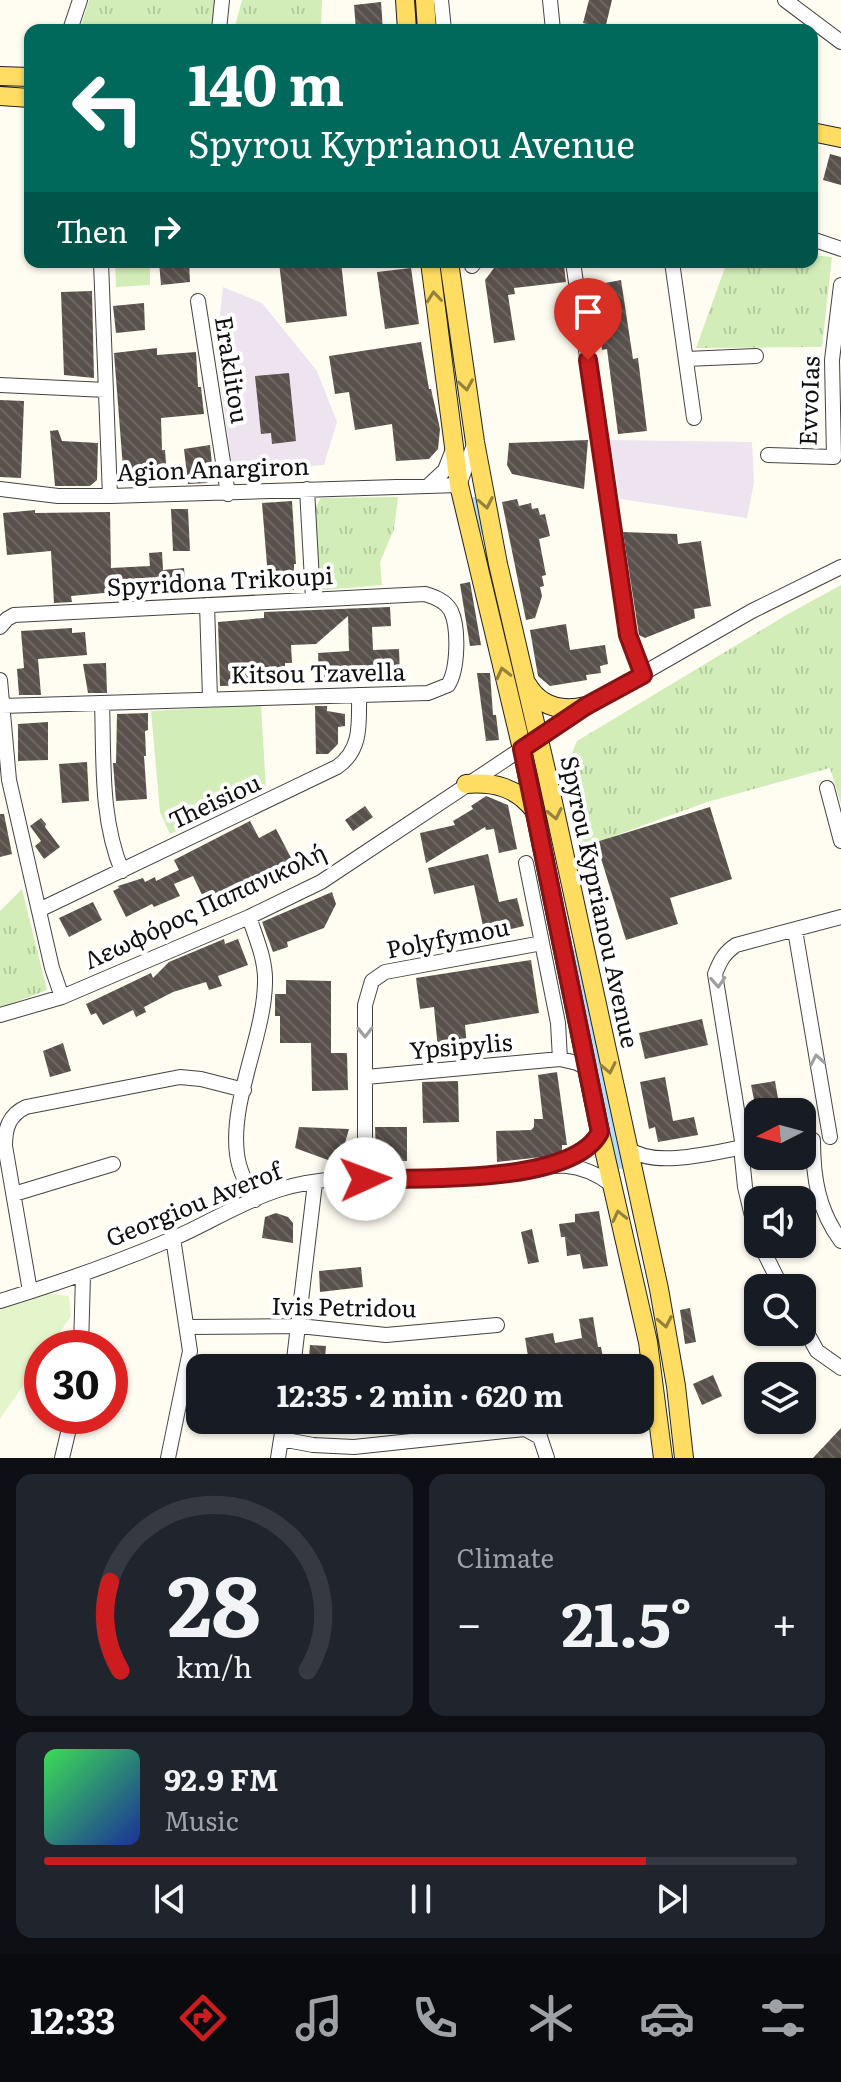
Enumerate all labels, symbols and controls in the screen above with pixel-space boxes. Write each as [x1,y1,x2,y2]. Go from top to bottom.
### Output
text: 140 m [188,40,344,123]
icon: left [56,56,160,160]
text: Spyrou Kyprianou Avenue [188,116,635,169]
text: Then [56,208,128,252]
icon: right [144,208,188,252]
pin [554,278,622,360]
one-way arrow [425,290,442,303]
icon: arrive [566,290,610,334]
street label: Eraklitou [208,313,259,426]
street label: EvvoIas [788,355,827,446]
one-way arrow [457,379,474,392]
street label: Agion Anargiron [116,447,310,488]
one-way arrow [477,496,494,510]
street label: Spyridona Trikoupi [106,556,334,603]
street label: Kitsou Tzavella [230,652,406,691]
one-way arrow [496,667,513,680]
street label: Spyrou Kyprianou Avenue [553,752,650,1051]
street label: Theisiou [162,763,266,836]
one-way arrow [546,807,563,820]
street label: Λεωφόρος Παπανικολή [77,833,331,976]
street label: Polyfymou [383,907,512,966]
one-way arrow [709,975,726,988]
street label: Ypsipylis [408,1023,514,1066]
one-way arrow [357,1026,374,1039]
one-way arrow [810,1053,827,1067]
one-way arrow [600,1061,617,1075]
north arrow [744,1098,816,1170]
map controls [744,1098,816,1434]
position arrow [323,1137,407,1221]
street label: Georgiou Averof [100,1151,288,1254]
button: sound [744,1186,816,1258]
one-way arrow [612,1210,629,1224]
button: search [744,1274,816,1346]
street label: Ivis Petridou [271,1287,417,1324]
one-way arrow [656,1315,673,1328]
speed limit sign: 30 [24,1330,128,1434]
button: layers [744,1362,816,1434]
text: 12:35 · 2 min · 620 m [277,1372,563,1416]
text: Climate [457,1537,554,1576]
text: 28 [167,1539,261,1663]
text: 21.5° [561,1576,692,1665]
text: − [457,1588,482,1654]
text: + [771,1588,797,1654]
text: km/h [176,1644,252,1687]
text: 92.9 FM [164,1756,279,1800]
text: Music [164,1800,239,1839]
icon: previous [148,1877,192,1921]
icon: pause [399,1877,443,1921]
icon: next [650,1877,694,1921]
icon: directions [175,1990,231,2046]
icon: music [291,1990,347,2046]
icon: phone [407,1990,463,2046]
icon: climate [523,1990,579,2046]
icon: car [639,1990,695,2046]
icon: filters [755,1990,811,2046]
text: 12:33 [30,1992,115,2045]

